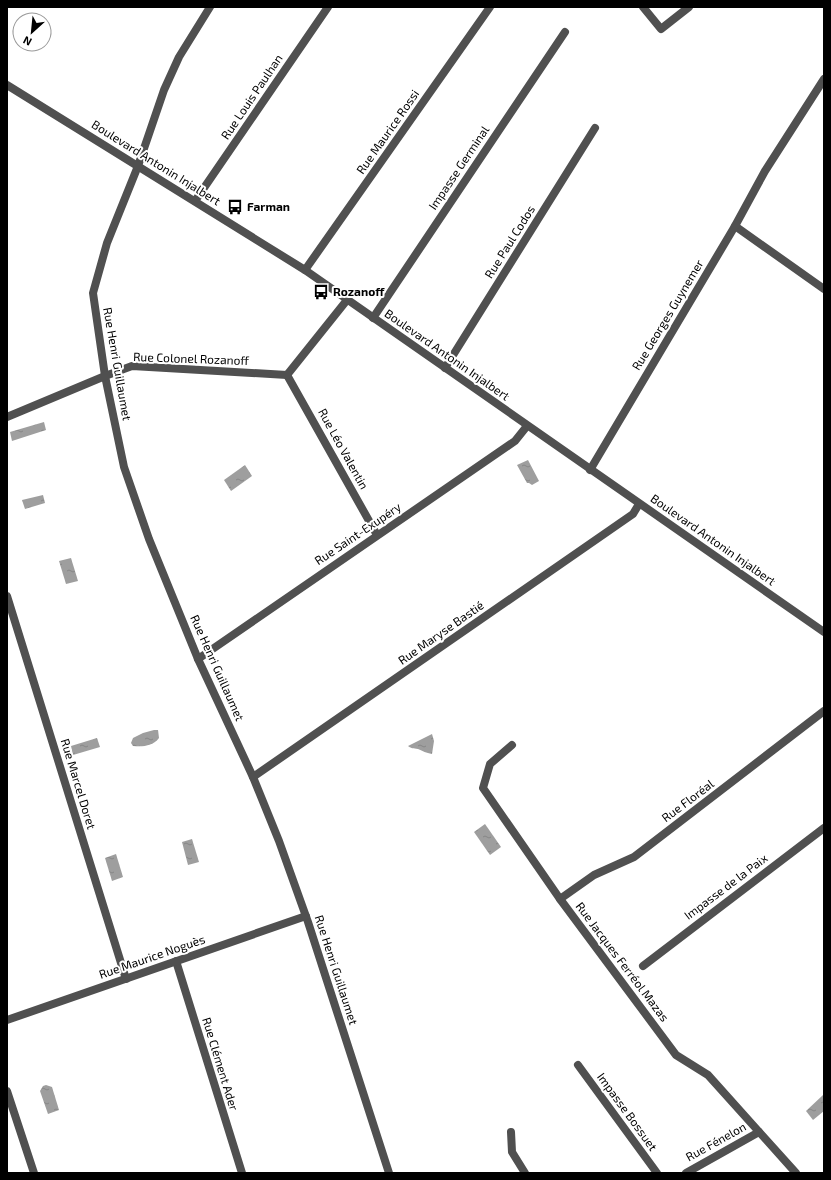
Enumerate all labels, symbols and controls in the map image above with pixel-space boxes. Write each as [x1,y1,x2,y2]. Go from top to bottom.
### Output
north arrow [12,12,52,52]
text: N [21,34,34,49]
street label: Rue Louis Paulhan [218,51,285,142]
street label: Rue Maurice Rossi [353,87,421,176]
street label: Boulevard Antonin Injalbert [89,117,224,209]
street label: Impasse Germinal [425,123,492,212]
bus stop icon: Farman [226,198,244,216]
place label: Farman [247,199,290,213]
street label: Rue Paul Codos [481,202,537,280]
street label: Rue Georges Guynemer [629,256,706,372]
bus stop icon: Rozanoff [312,283,330,301]
place label: Rozanoff [333,284,385,298]
street label: Rue Henri Guillaumet [101,306,135,422]
street label: Boulevard Antonin Injalbert [382,306,513,404]
street label: Rue Colonel Rozanoff [133,349,250,367]
street label: Rue Léo Valentin [316,406,372,491]
street label: Boulevard Antonin Injalbert [648,491,779,589]
street label: Rue Saint-Exupéry [312,499,404,567]
street label: Rue Maryse Bastié [395,597,486,667]
street label: Rue Henri Guillaumet [188,612,248,723]
street label: Rue Marcel Doret [59,737,99,831]
street label: Rue Floréal [659,776,717,824]
street label: Impasse de la Paix [681,850,770,922]
street label: Rue Jacques Ferréol Mazas [573,899,672,1024]
street label: Rue Henri Guillaumet [313,913,361,1027]
street label: Rue Maurice Noguès [97,931,207,981]
street label: Rue Clément Ader [200,1015,242,1112]
street label: Impasse Bossuet [595,1070,661,1153]
street label: Rue Fénelon [683,1119,748,1163]

